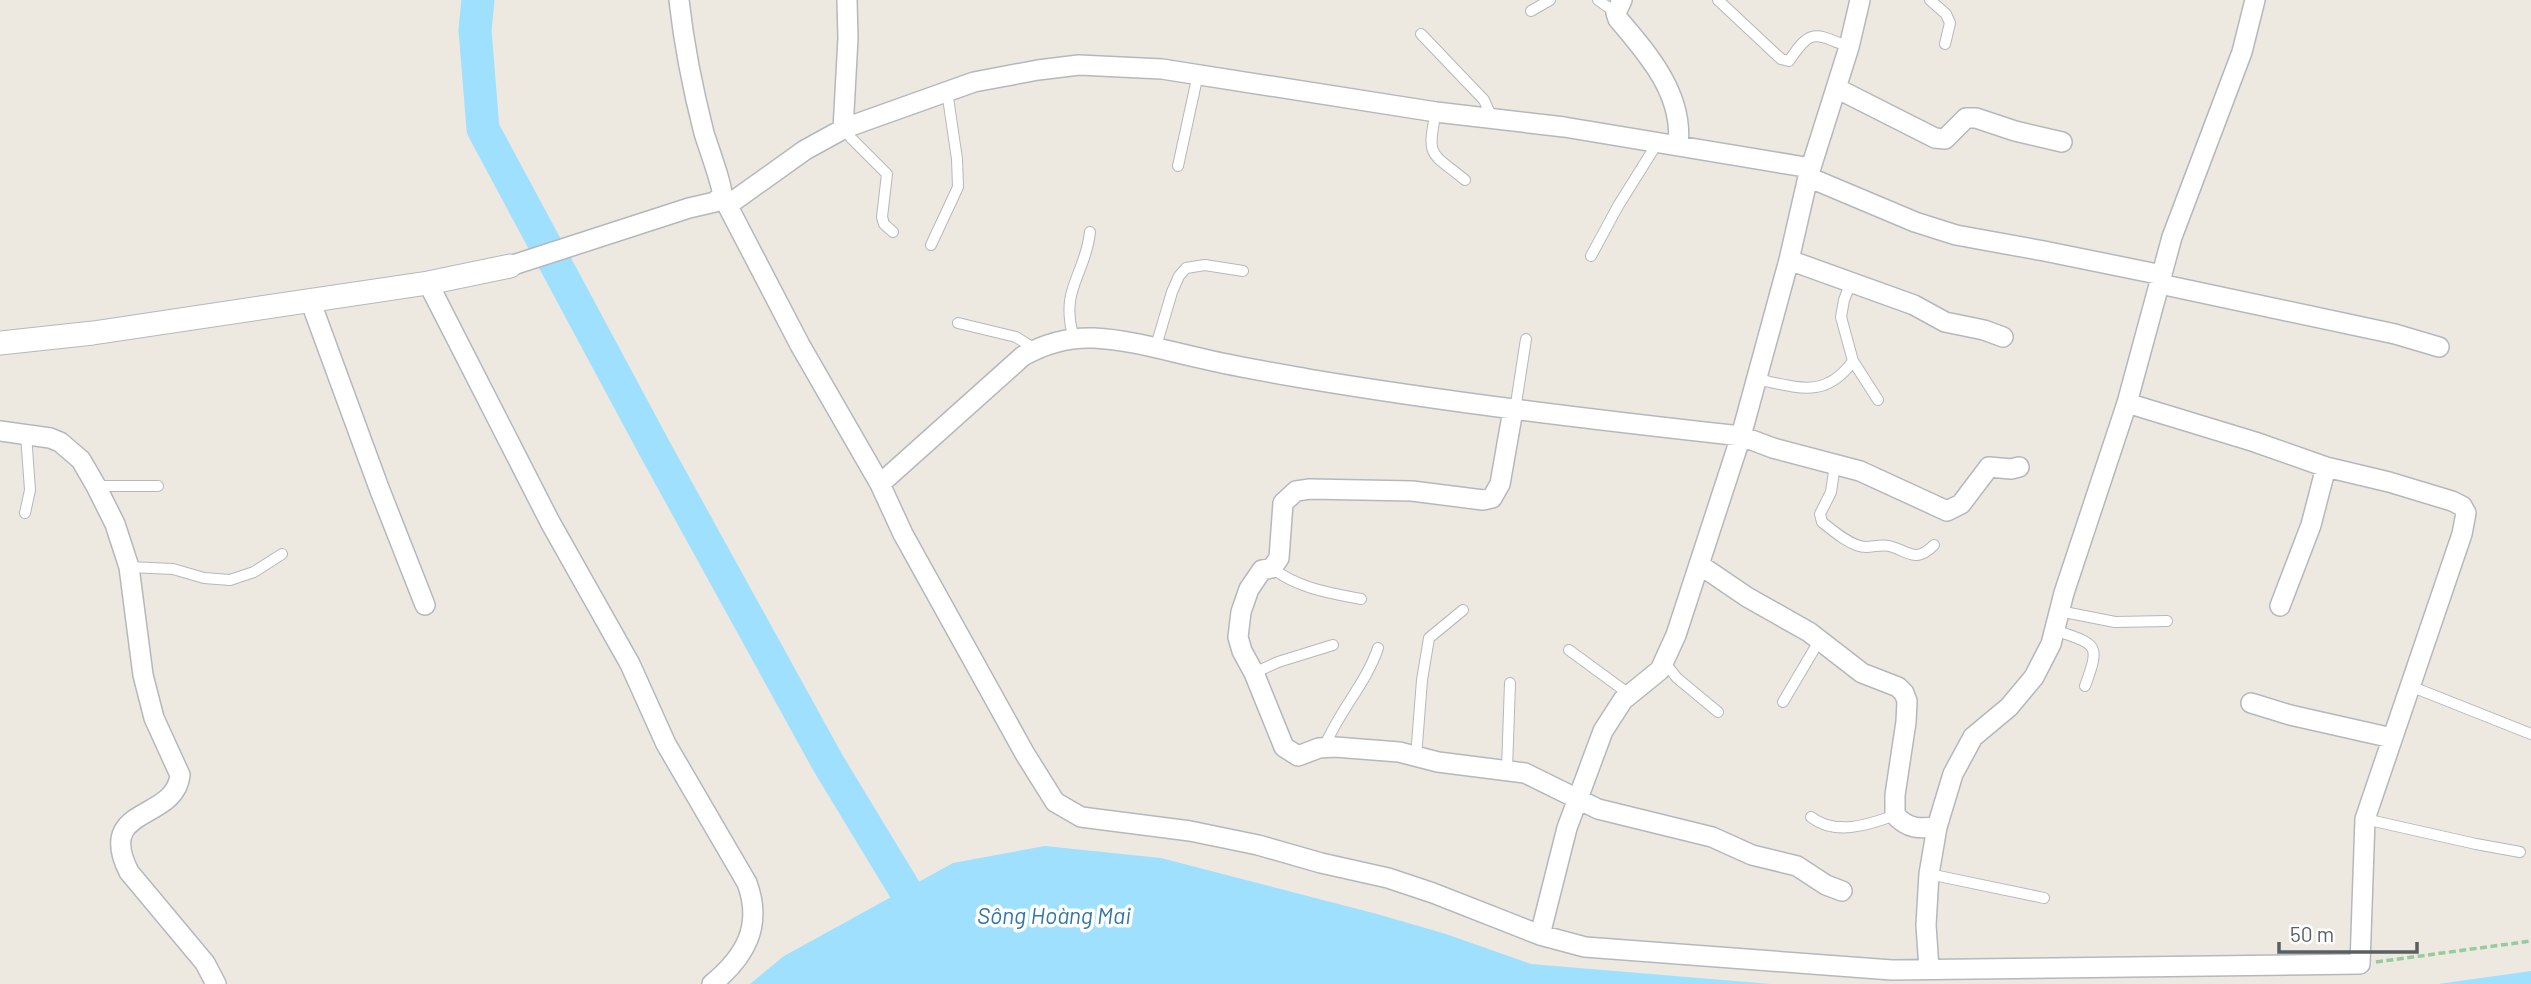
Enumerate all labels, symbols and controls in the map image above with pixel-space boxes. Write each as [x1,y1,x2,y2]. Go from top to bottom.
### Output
water label: Sông Hoàng Mai [977,901,1131,929]
scale bar [2279,911,2417,955]
text: 50 m [2290,921,2334,946]

